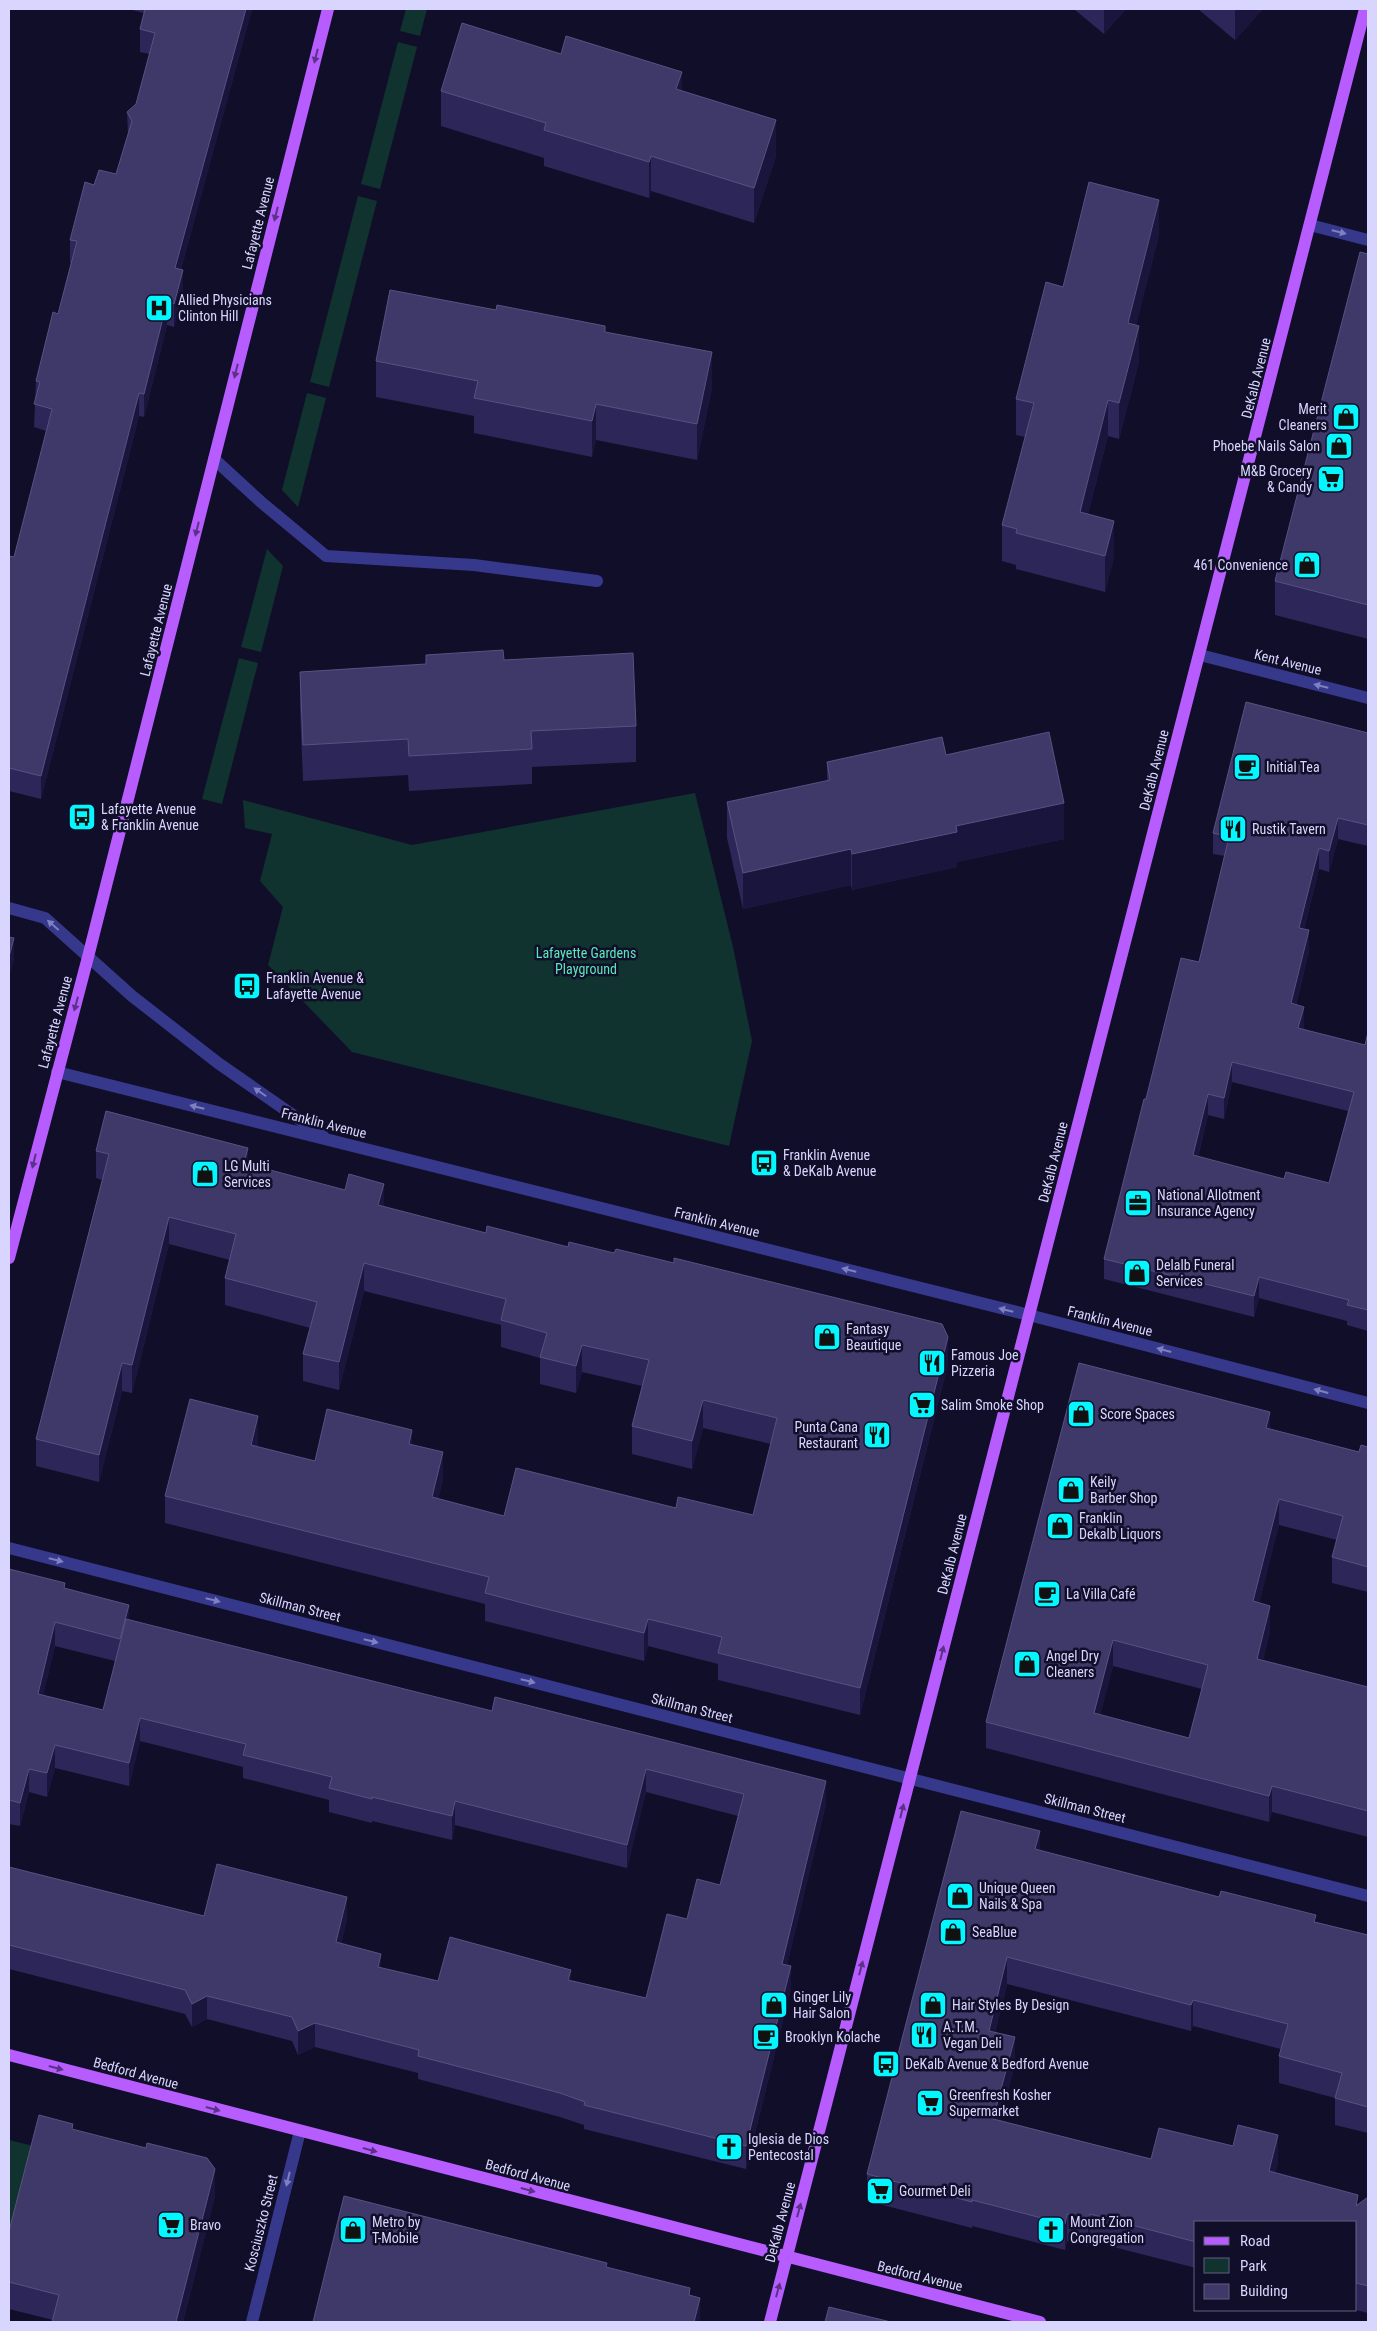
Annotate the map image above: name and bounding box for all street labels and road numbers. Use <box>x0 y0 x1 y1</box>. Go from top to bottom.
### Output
street label: Lafayette Avenue <box>239 175 277 271</box>
street label: DeKalb Avenue <box>1238 336 1274 420</box>
street label: Lafayette Avenue <box>137 582 175 678</box>
street label: Kent Avenue <box>1253 646 1324 678</box>
street label: DeKalb Avenue <box>1136 728 1172 812</box>
street label: Lafayette Avenue <box>35 974 75 1070</box>
street label: Franklin Avenue <box>280 1105 369 1141</box>
street label: DeKalb Avenue <box>1035 1120 1071 1204</box>
street label: Franklin Avenue <box>673 1204 762 1240</box>
street label: Franklin Avenue <box>1066 1303 1155 1339</box>
street label: DeKalb Avenue <box>934 1512 970 1596</box>
street label: Skillman Street <box>258 1589 342 1625</box>
street label: Skillman Street <box>650 1690 734 1726</box>
street label: Skillman Street <box>1043 1790 1127 1826</box>
street label: Bedford Avenue <box>92 2054 181 2092</box>
street label: Bedford Avenue <box>484 2156 573 2194</box>
street label: Kosciuszko Street <box>241 2173 281 2273</box>
street label: DeKalb Avenue <box>762 2180 799 2264</box>
street label: Bedford Avenue <box>876 2258 965 2294</box>

